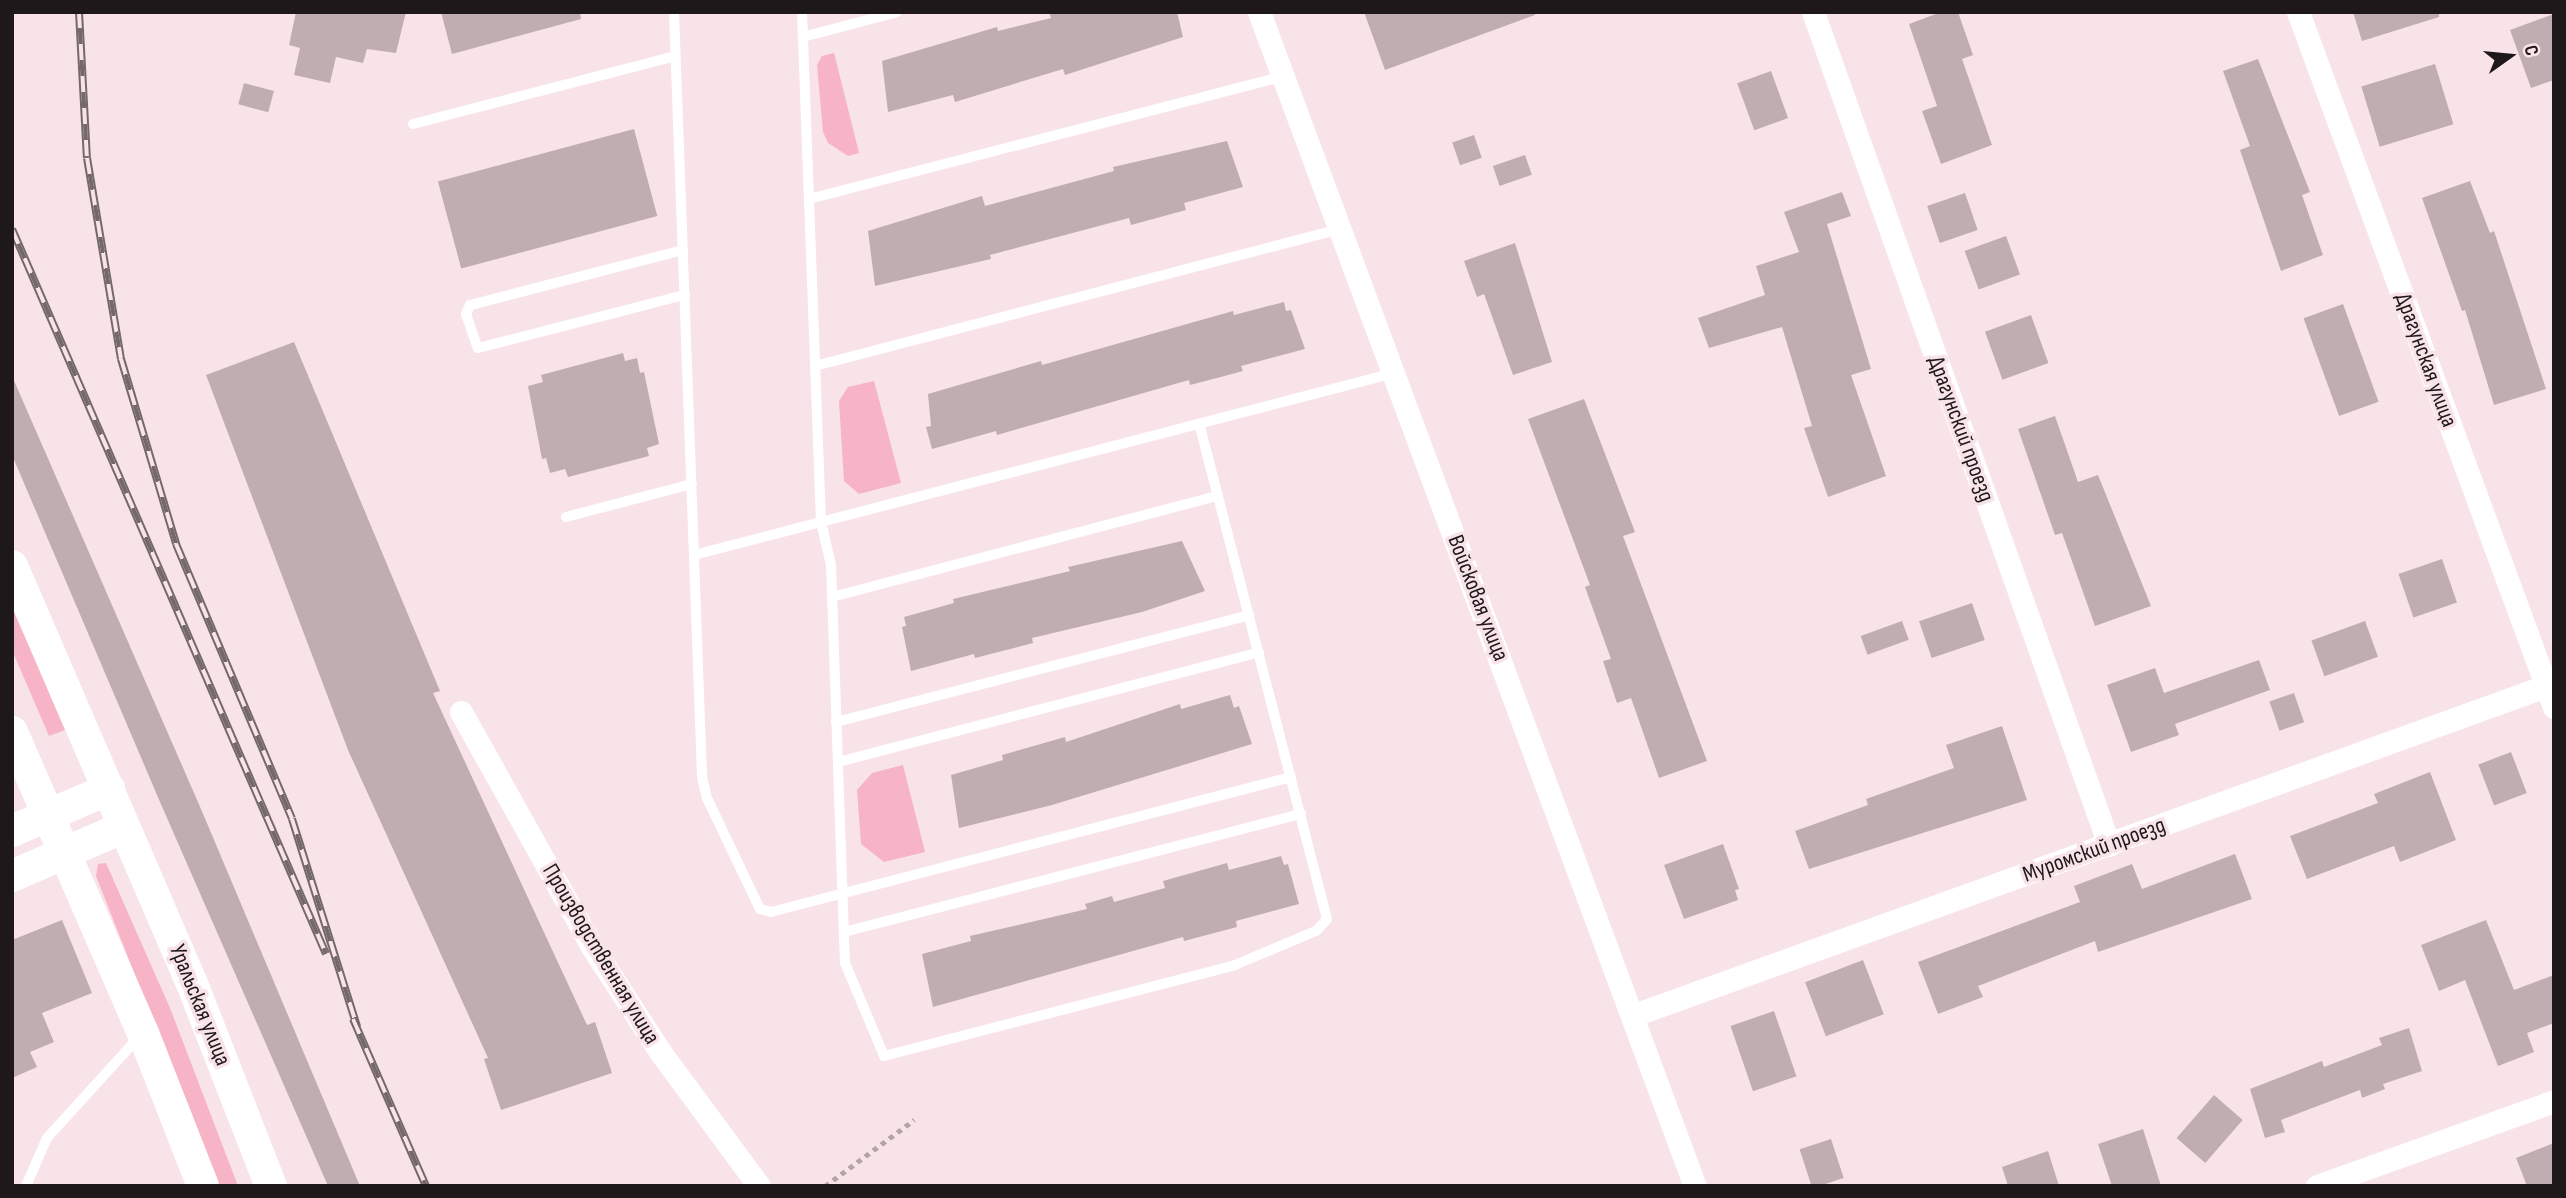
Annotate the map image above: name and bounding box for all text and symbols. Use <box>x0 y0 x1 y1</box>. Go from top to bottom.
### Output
north arrow <box>2475 21 2545 91</box>
text: С <box>2518 43 2543 58</box>
street label: Драгунская улица <box>2389 289 2463 431</box>
street label: Драгунский проезд <box>1922 352 2000 506</box>
street label: Войсковая улица <box>1441 531 1515 665</box>
street label: Муромский проезд <box>2019 811 2169 889</box>
street label: Производственная улица <box>536 859 666 1049</box>
street label: Уральская улица <box>163 940 237 1070</box>

